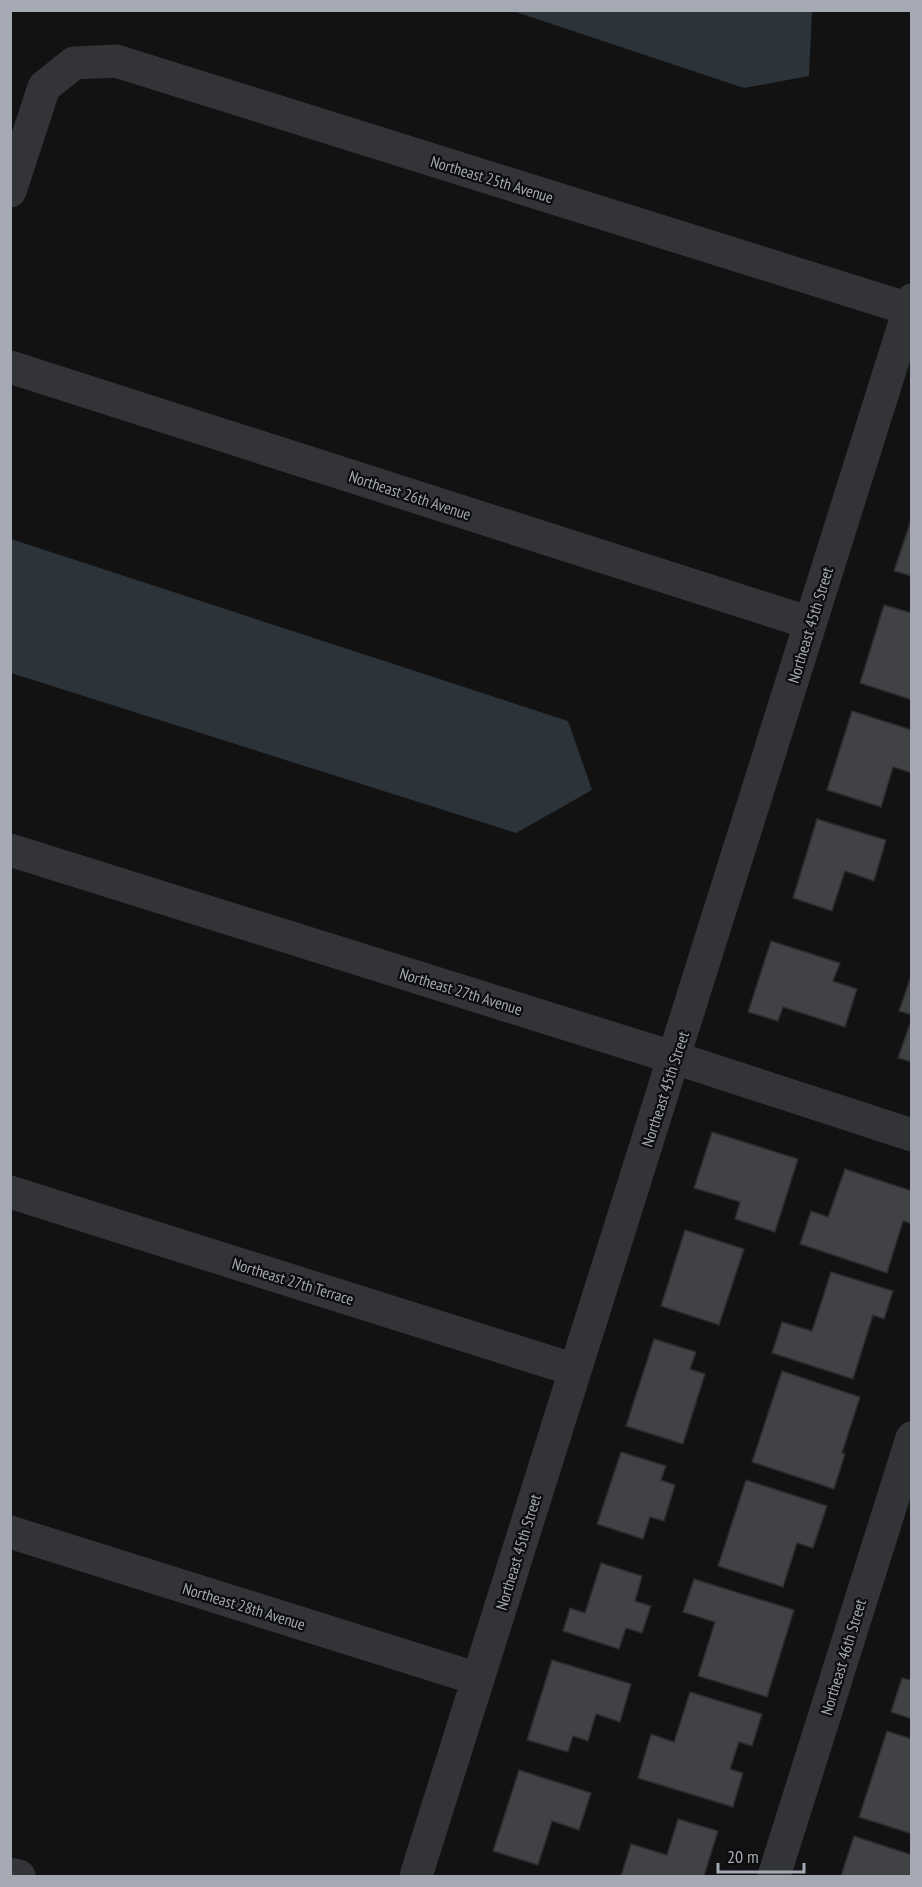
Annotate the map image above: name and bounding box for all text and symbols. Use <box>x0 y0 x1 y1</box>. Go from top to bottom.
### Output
street label: Northeast 25th Avenue <box>428 151 556 207</box>
street label: Northeast 26th Avenue <box>346 466 474 524</box>
street label: Northeast 45th Street <box>783 564 837 685</box>
street label: Northeast 27th Avenue <box>397 963 525 1019</box>
street label: Northeast 45th Street <box>637 1028 693 1149</box>
street label: Northeast 27th Terrace <box>230 1253 356 1309</box>
street label: Northeast 45th Street <box>491 1491 545 1612</box>
street label: Northeast 28th Avenue <box>180 1578 308 1634</box>
street label: Northeast 46th Street <box>816 1596 870 1717</box>
scale bar <box>718 1836 804 1874</box>
text: 20 m <box>727 1845 759 1868</box>

